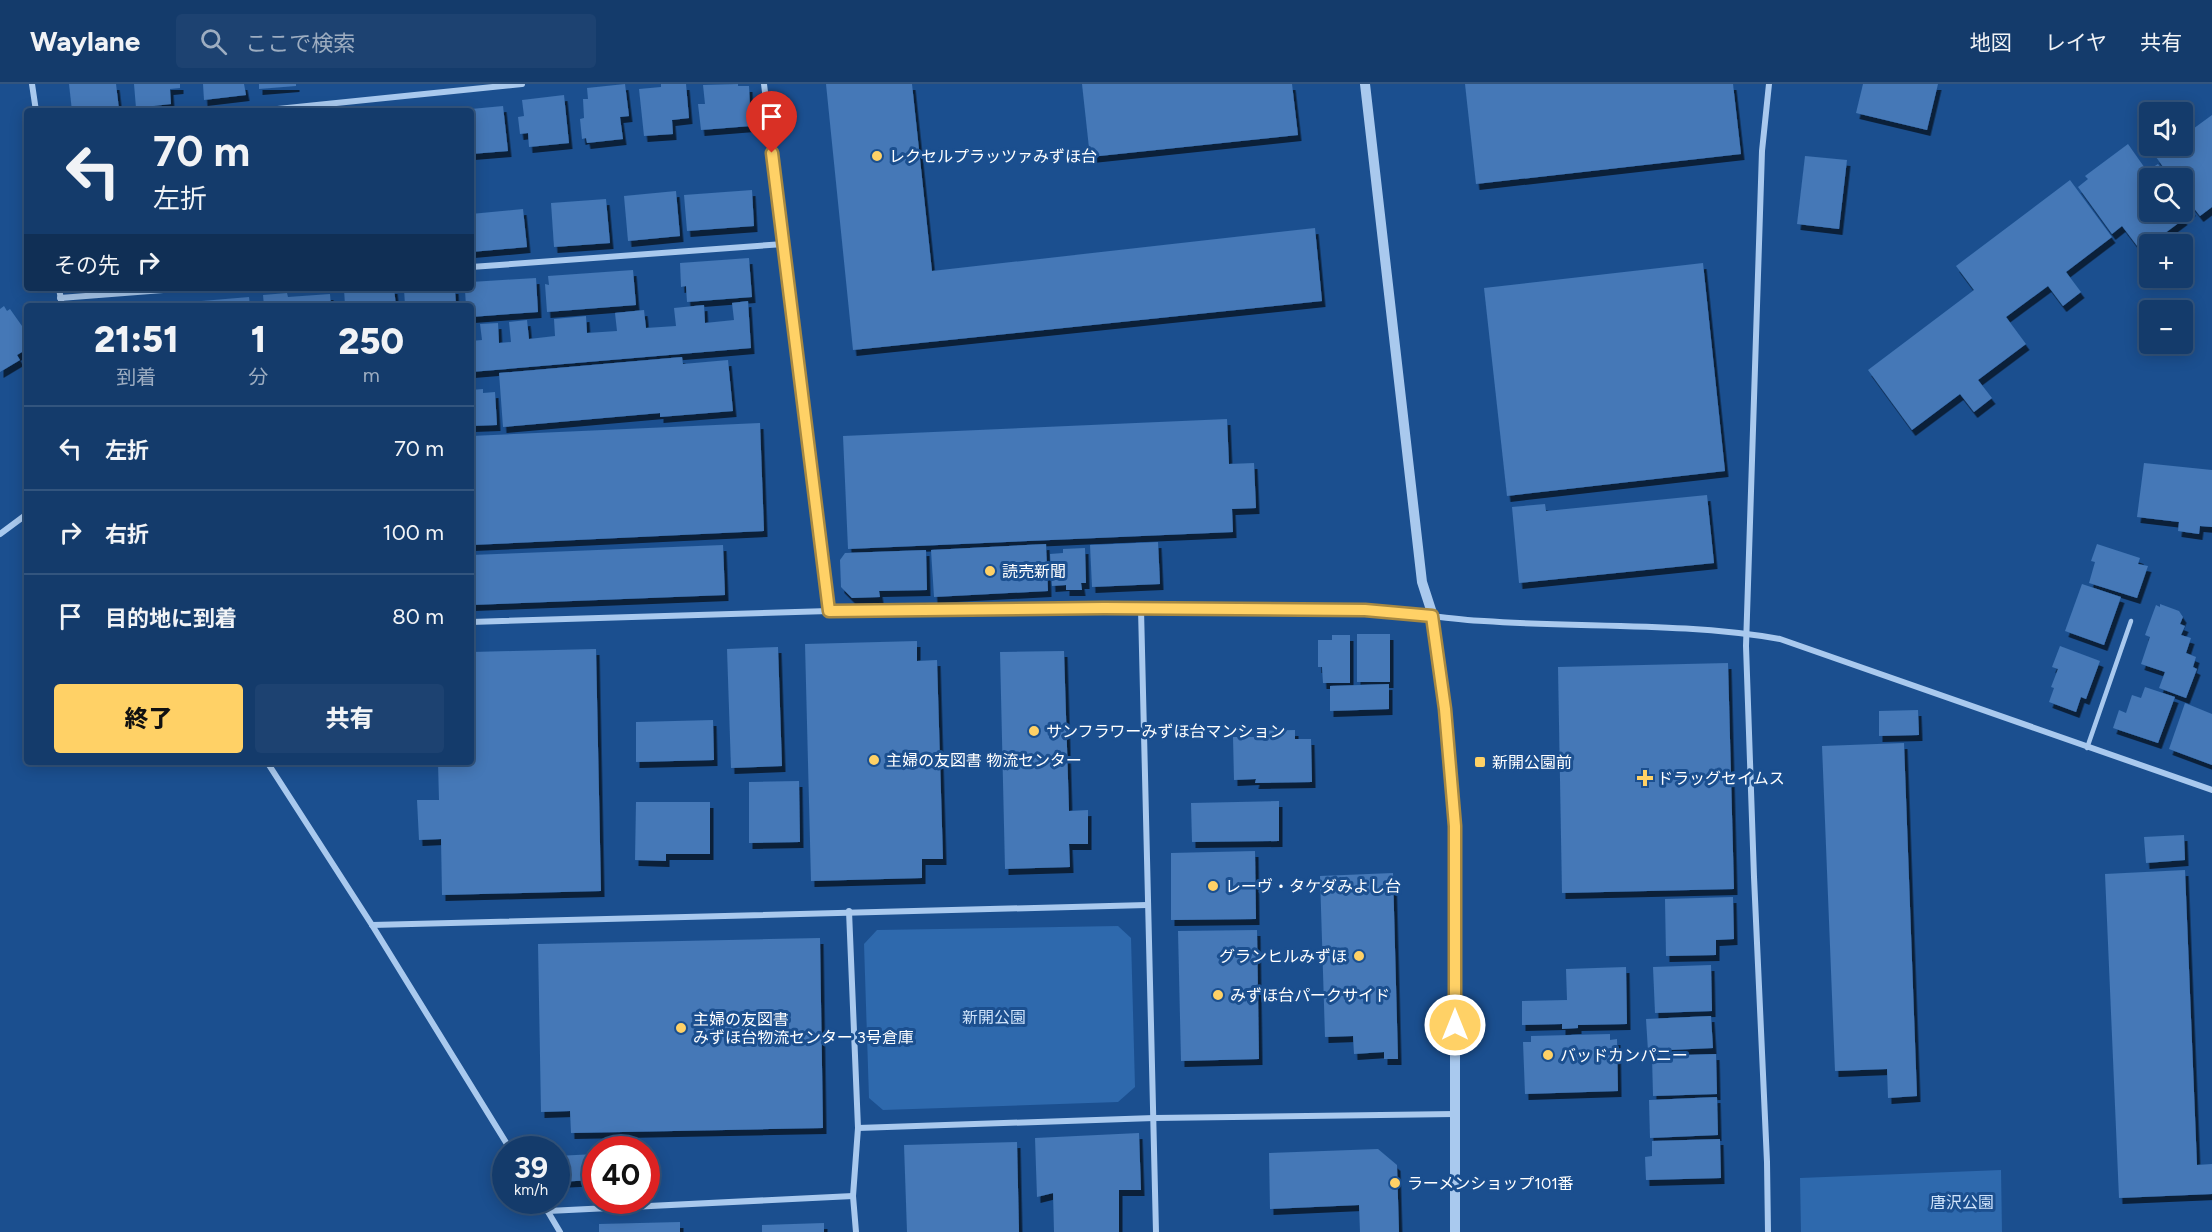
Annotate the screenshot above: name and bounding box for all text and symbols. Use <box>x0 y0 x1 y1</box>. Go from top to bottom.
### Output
search box <box>176 14 596 68</box>
text: Waylane <box>30 24 140 58</box>
icon: search <box>197 25 230 58</box>
text: ここで検索 <box>245 30 355 57</box>
text: 地図 <box>1970 30 2012 55</box>
text: レイヤ <box>2045 30 2107 55</box>
text: 共有 <box>2140 30 2182 55</box>
pin <box>746 91 797 153</box>
icon: arrive <box>755 100 788 133</box>
map controls <box>2139 102 2193 354</box>
button: sound <box>2139 102 2193 156</box>
text: 70 m <box>153 126 250 177</box>
icon: left <box>54 132 132 210</box>
place label: レクセルプラッツァみずほ台 <box>889 147 1097 166</box>
marker: レクセルプラッツァみずほ台 <box>870 149 884 163</box>
button: search <box>2139 168 2193 222</box>
text: 左折 <box>153 182 207 215</box>
button: + <box>2139 234 2193 288</box>
icon: right <box>132 246 165 279</box>
text: その先 <box>54 252 120 279</box>
button: − <box>2139 300 2193 354</box>
text: 21:51 <box>94 318 178 361</box>
text: 1 <box>251 318 266 361</box>
text: 250 <box>338 320 404 363</box>
text: m <box>363 363 380 387</box>
text: 到着 <box>116 365 156 389</box>
text: 分 <box>248 365 268 389</box>
icon: left <box>54 432 87 465</box>
text: 70 m <box>394 435 444 462</box>
text: 左折 <box>105 437 149 464</box>
icon: right <box>54 516 87 549</box>
text: 100 m <box>383 519 444 546</box>
text: 右折 <box>105 521 149 548</box>
place label: 読売新聞 <box>1002 562 1066 581</box>
marker: 読売新聞 <box>983 564 997 578</box>
icon: arrive <box>54 600 87 633</box>
text: 80 m <box>392 603 444 630</box>
text: 目的地に到着 <box>105 605 237 632</box>
button: 終了 <box>54 684 243 753</box>
button: 共有 <box>255 684 444 753</box>
place label: サンフラワーみずほ台マンション <box>1046 722 1286 741</box>
marker: サンフラワーみずほ台マンション <box>1027 724 1041 738</box>
place label: 主婦の友図書 物流センター <box>886 751 1082 770</box>
marker: 主婦の友図書 物流センター <box>867 753 881 767</box>
place label: 新開公園前 <box>1492 753 1572 772</box>
marker: 新開公園前 <box>1473 755 1487 769</box>
place label: ドラッグセイムス <box>1657 769 1785 788</box>
marker: ドラッグセイムス <box>1638 771 1652 785</box>
place label: レーヴ・タケダみよし台 <box>1225 877 1401 896</box>
marker: レーヴ・タケダみよし台 <box>1206 879 1220 893</box>
place label: グランヒルみずほ <box>1219 947 1347 966</box>
marker: グランヒルみずほ <box>1352 949 1366 963</box>
place label: みずほ台パークサイド <box>1230 986 1390 1005</box>
marker: みずほ台パークサイド <box>1211 988 1225 1002</box>
position arrow <box>1423 993 1487 1057</box>
park label: 新開公園 <box>962 1008 1026 1027</box>
place label: 主婦の友図書 みずほ台物流センター 3号倉庫 <box>693 1010 914 1047</box>
marker: 主婦の友図書 みずほ台物流センター 3号倉庫 <box>674 1021 688 1035</box>
place label: バッドカンパニー <box>1560 1046 1688 1065</box>
marker: バッドカンパニー <box>1541 1048 1555 1062</box>
speed limit sign: 40 <box>582 1136 660 1214</box>
text: 39 <box>514 1149 548 1186</box>
place label: ラーメンショップ101番 <box>1407 1174 1574 1193</box>
marker: ラーメンショップ101番 <box>1388 1176 1402 1190</box>
text: km/h <box>514 1181 548 1199</box>
park label: 唐沢公園 <box>1930 1193 1994 1212</box>

